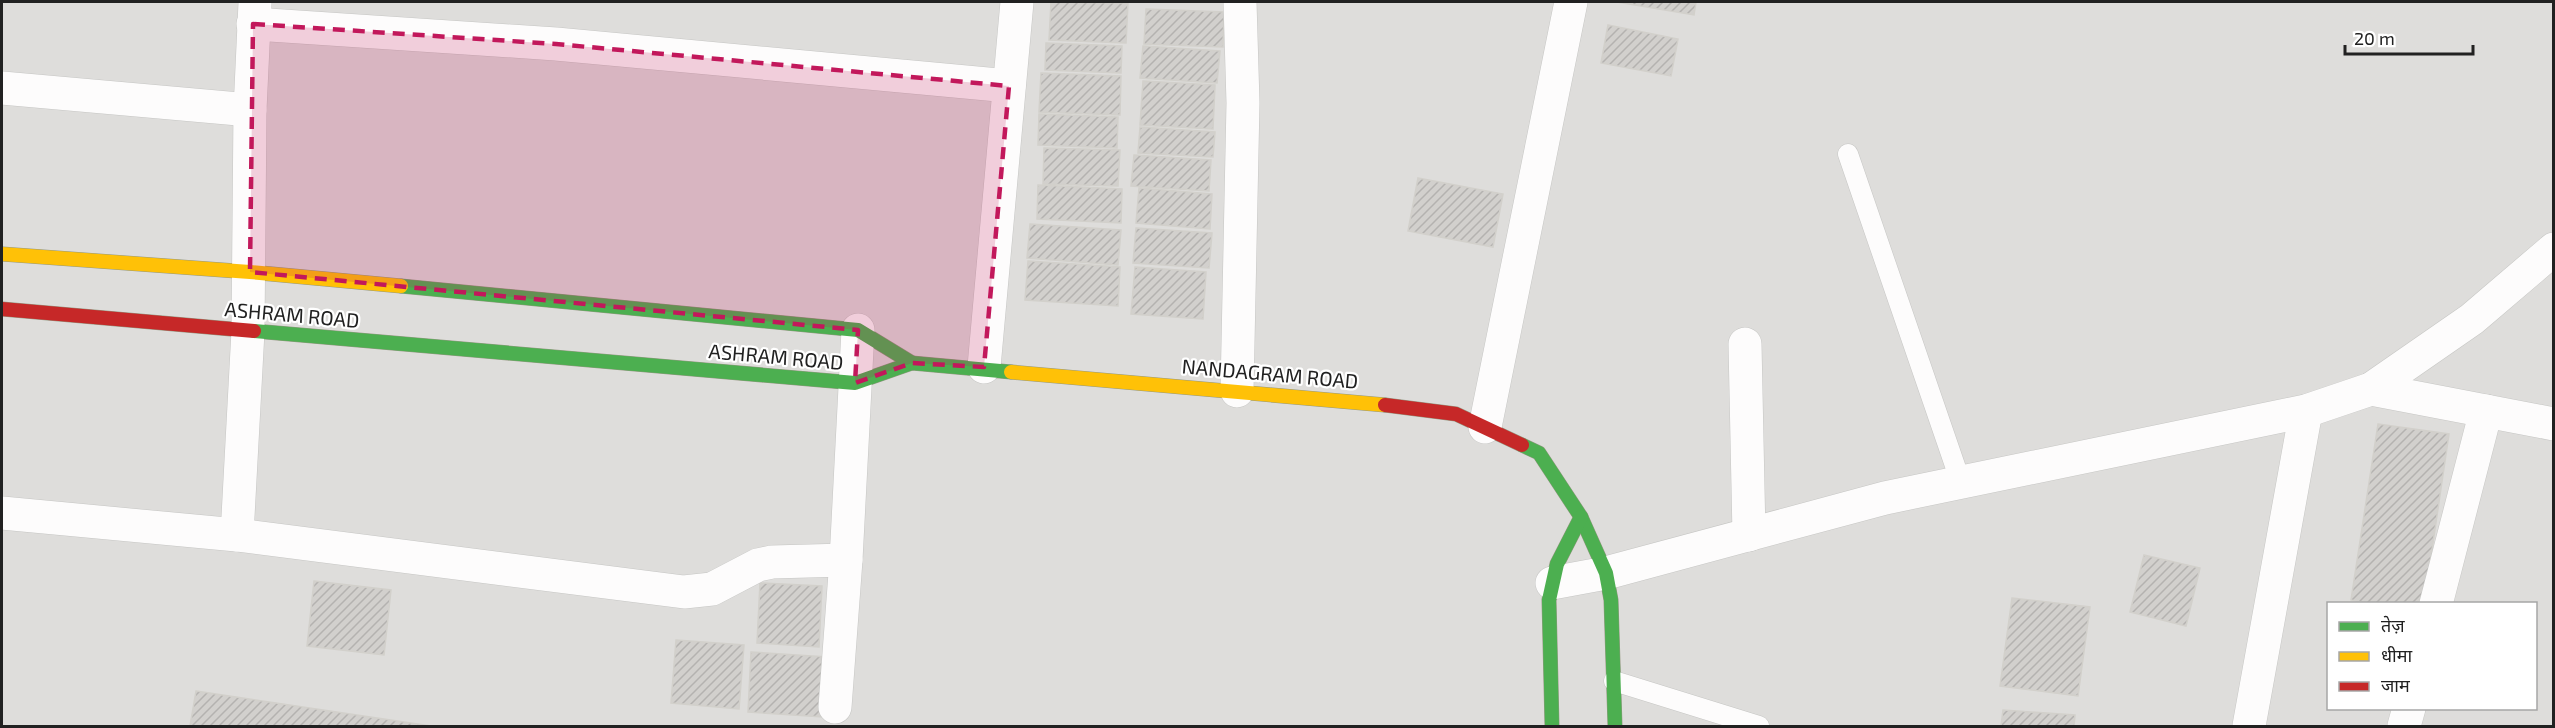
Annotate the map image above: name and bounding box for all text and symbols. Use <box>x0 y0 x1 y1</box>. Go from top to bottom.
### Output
scale bar <box>2345 18 2472 56</box>
text: 20 m <box>2354 27 2395 49</box>
street label: ASHRAM ROAD <box>224 296 360 332</box>
street label: ASHRAM ROAD <box>708 338 844 374</box>
street label: NANDAGRAM ROAD <box>1181 353 1359 393</box>
legend <box>2327 602 2537 710</box>
text: तेज़ <box>2381 614 2405 636</box>
text: धीमा <box>2381 644 2412 666</box>
text: जाम <box>2381 674 2411 696</box>

